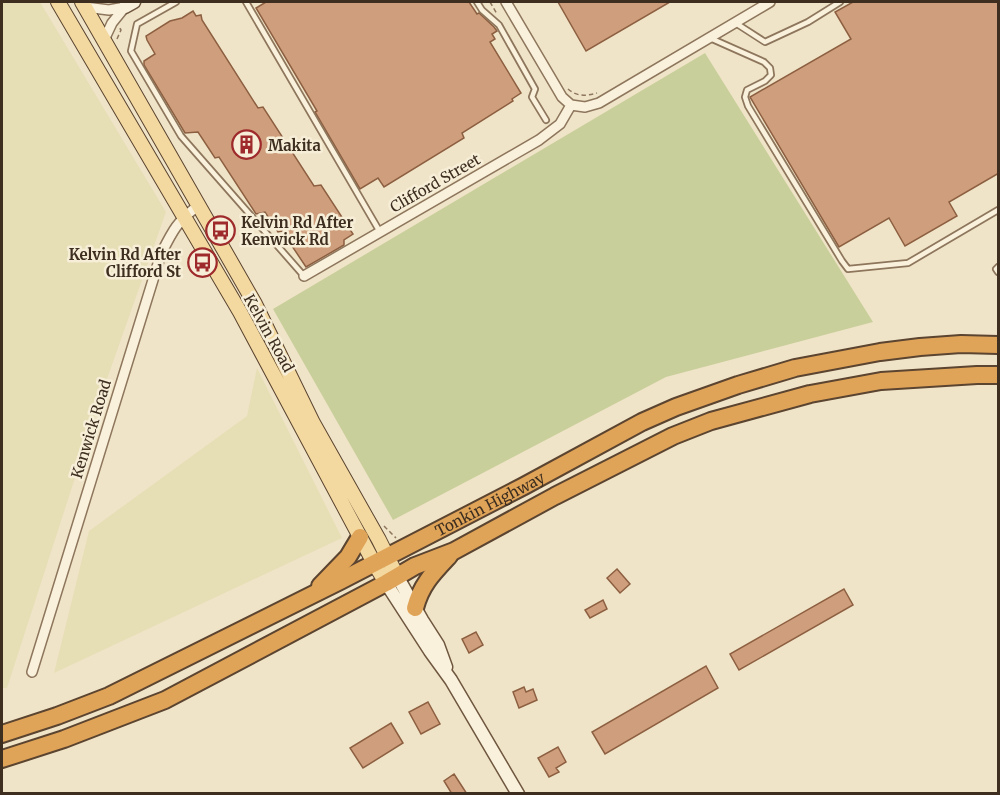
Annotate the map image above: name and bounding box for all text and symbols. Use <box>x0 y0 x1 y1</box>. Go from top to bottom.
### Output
building icon: Makita <box>231 129 263 161</box>
place label: Makita <box>268 136 321 155</box>
street label: Clifford Street <box>387 149 484 216</box>
place label: Kelvin Rd After Kenwick Rd <box>241 213 353 249</box>
bus stop icon: Kelvin Rd After Kenwick Rd <box>204 215 236 247</box>
place label: Kelvin Rd After Clifford St <box>69 245 181 281</box>
bus stop icon: Kelvin Rd After Clifford St <box>186 247 218 279</box>
street label: Kelvin Road <box>240 291 298 375</box>
street label: Kenwick Road <box>67 377 115 481</box>
street label: Tonkin Highway <box>432 467 548 540</box>

